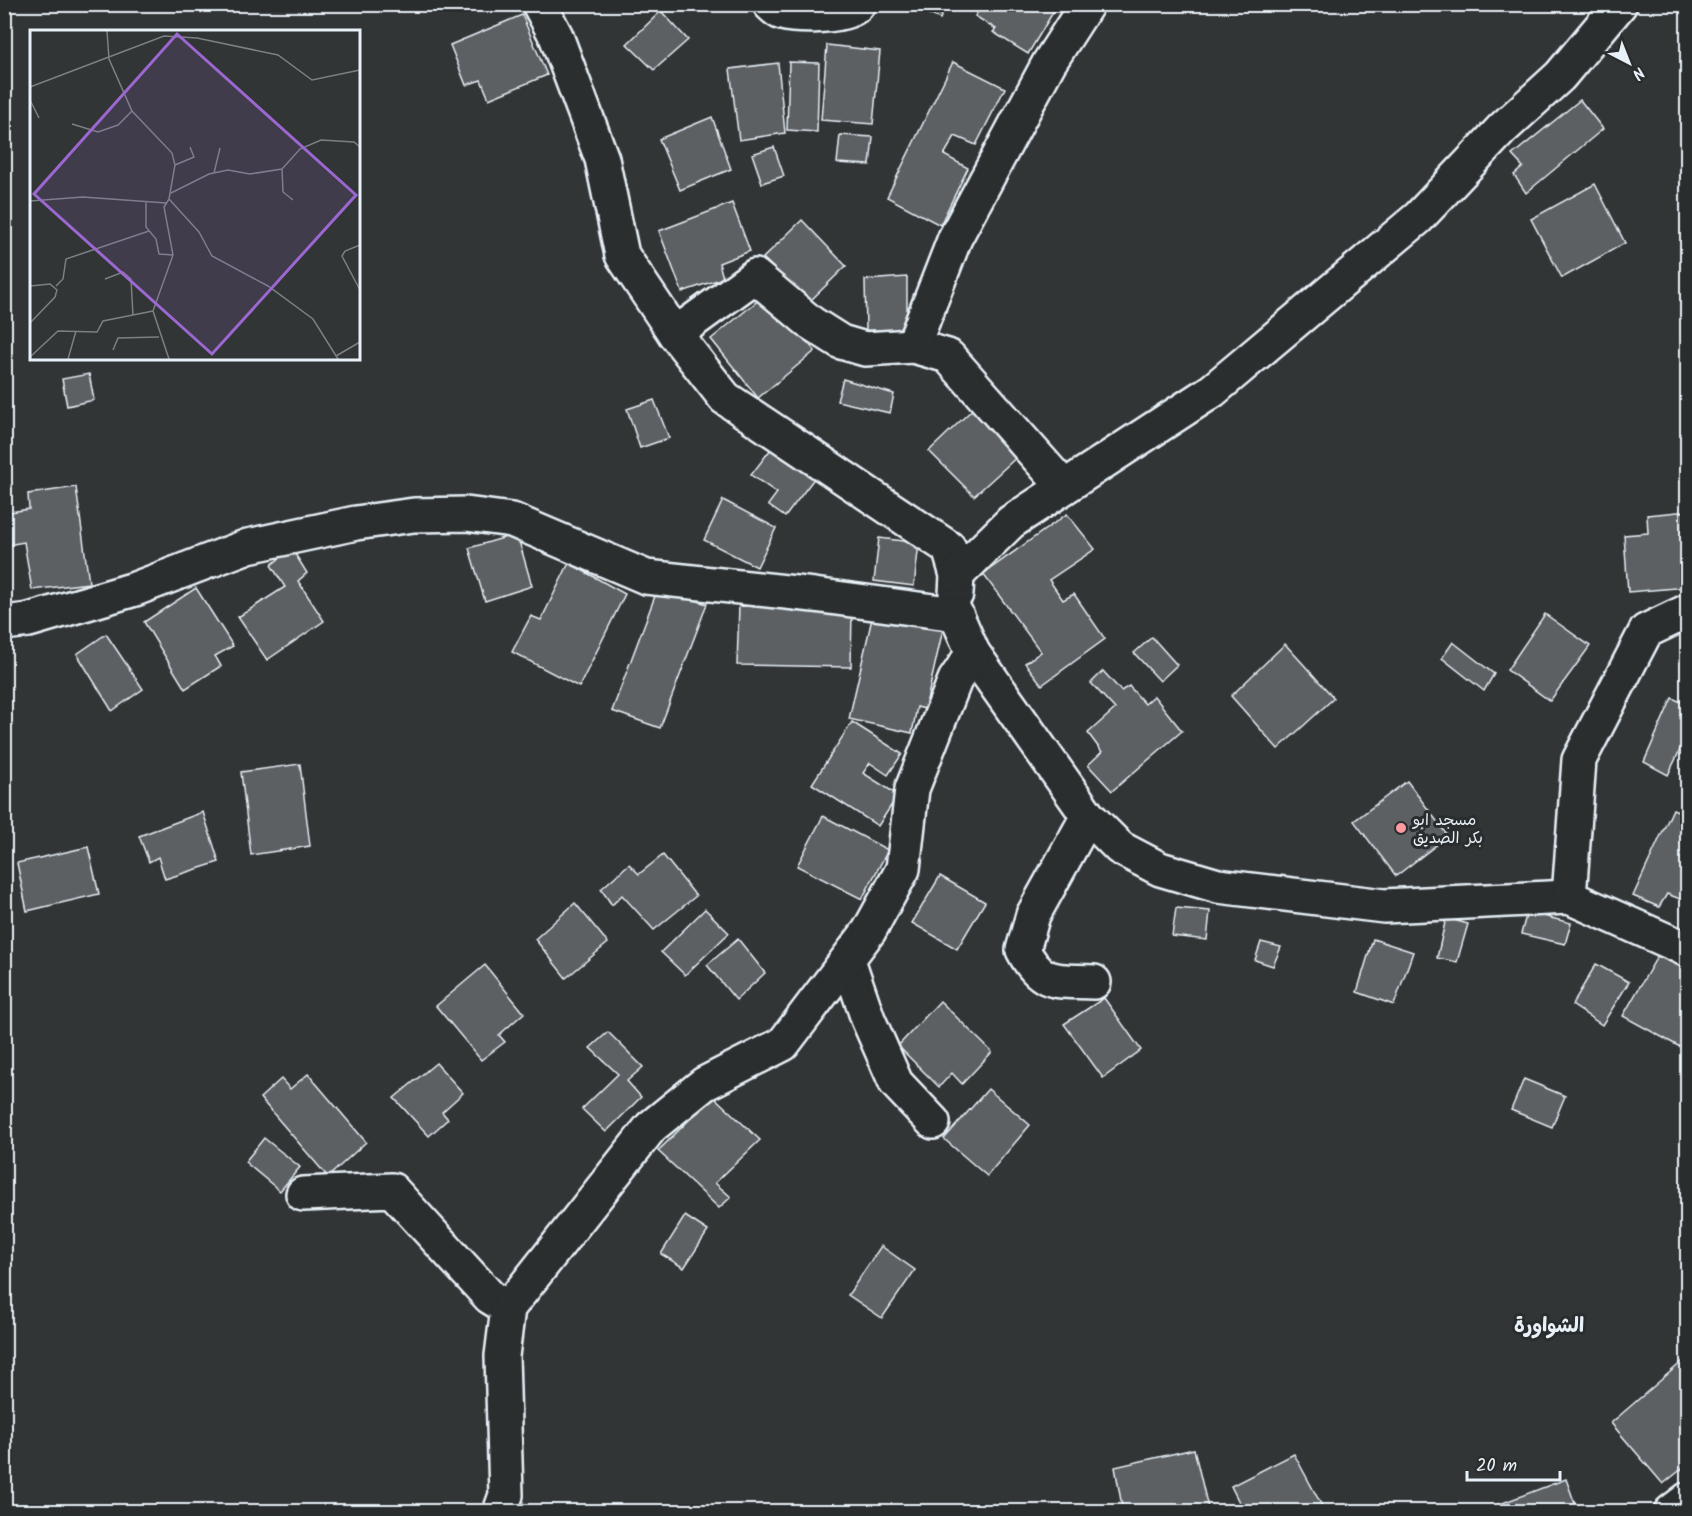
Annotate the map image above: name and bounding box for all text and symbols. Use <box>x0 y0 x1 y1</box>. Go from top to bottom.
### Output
inset map <box>30 30 360 360</box>
north arrow <box>1599 33 1659 93</box>
text: N <box>1626 60 1650 86</box>
place label: مسجد ابو بكر الصديق <box>1411 808 1483 851</box>
marker: مسجد ابو بكر الصديق <box>1394 821 1408 835</box>
district label: الشواورة <box>1514 1311 1584 1343</box>
scale bar <box>1467 1444 1560 1482</box>
text: 20 m <box>1476 1452 1517 1481</box>

